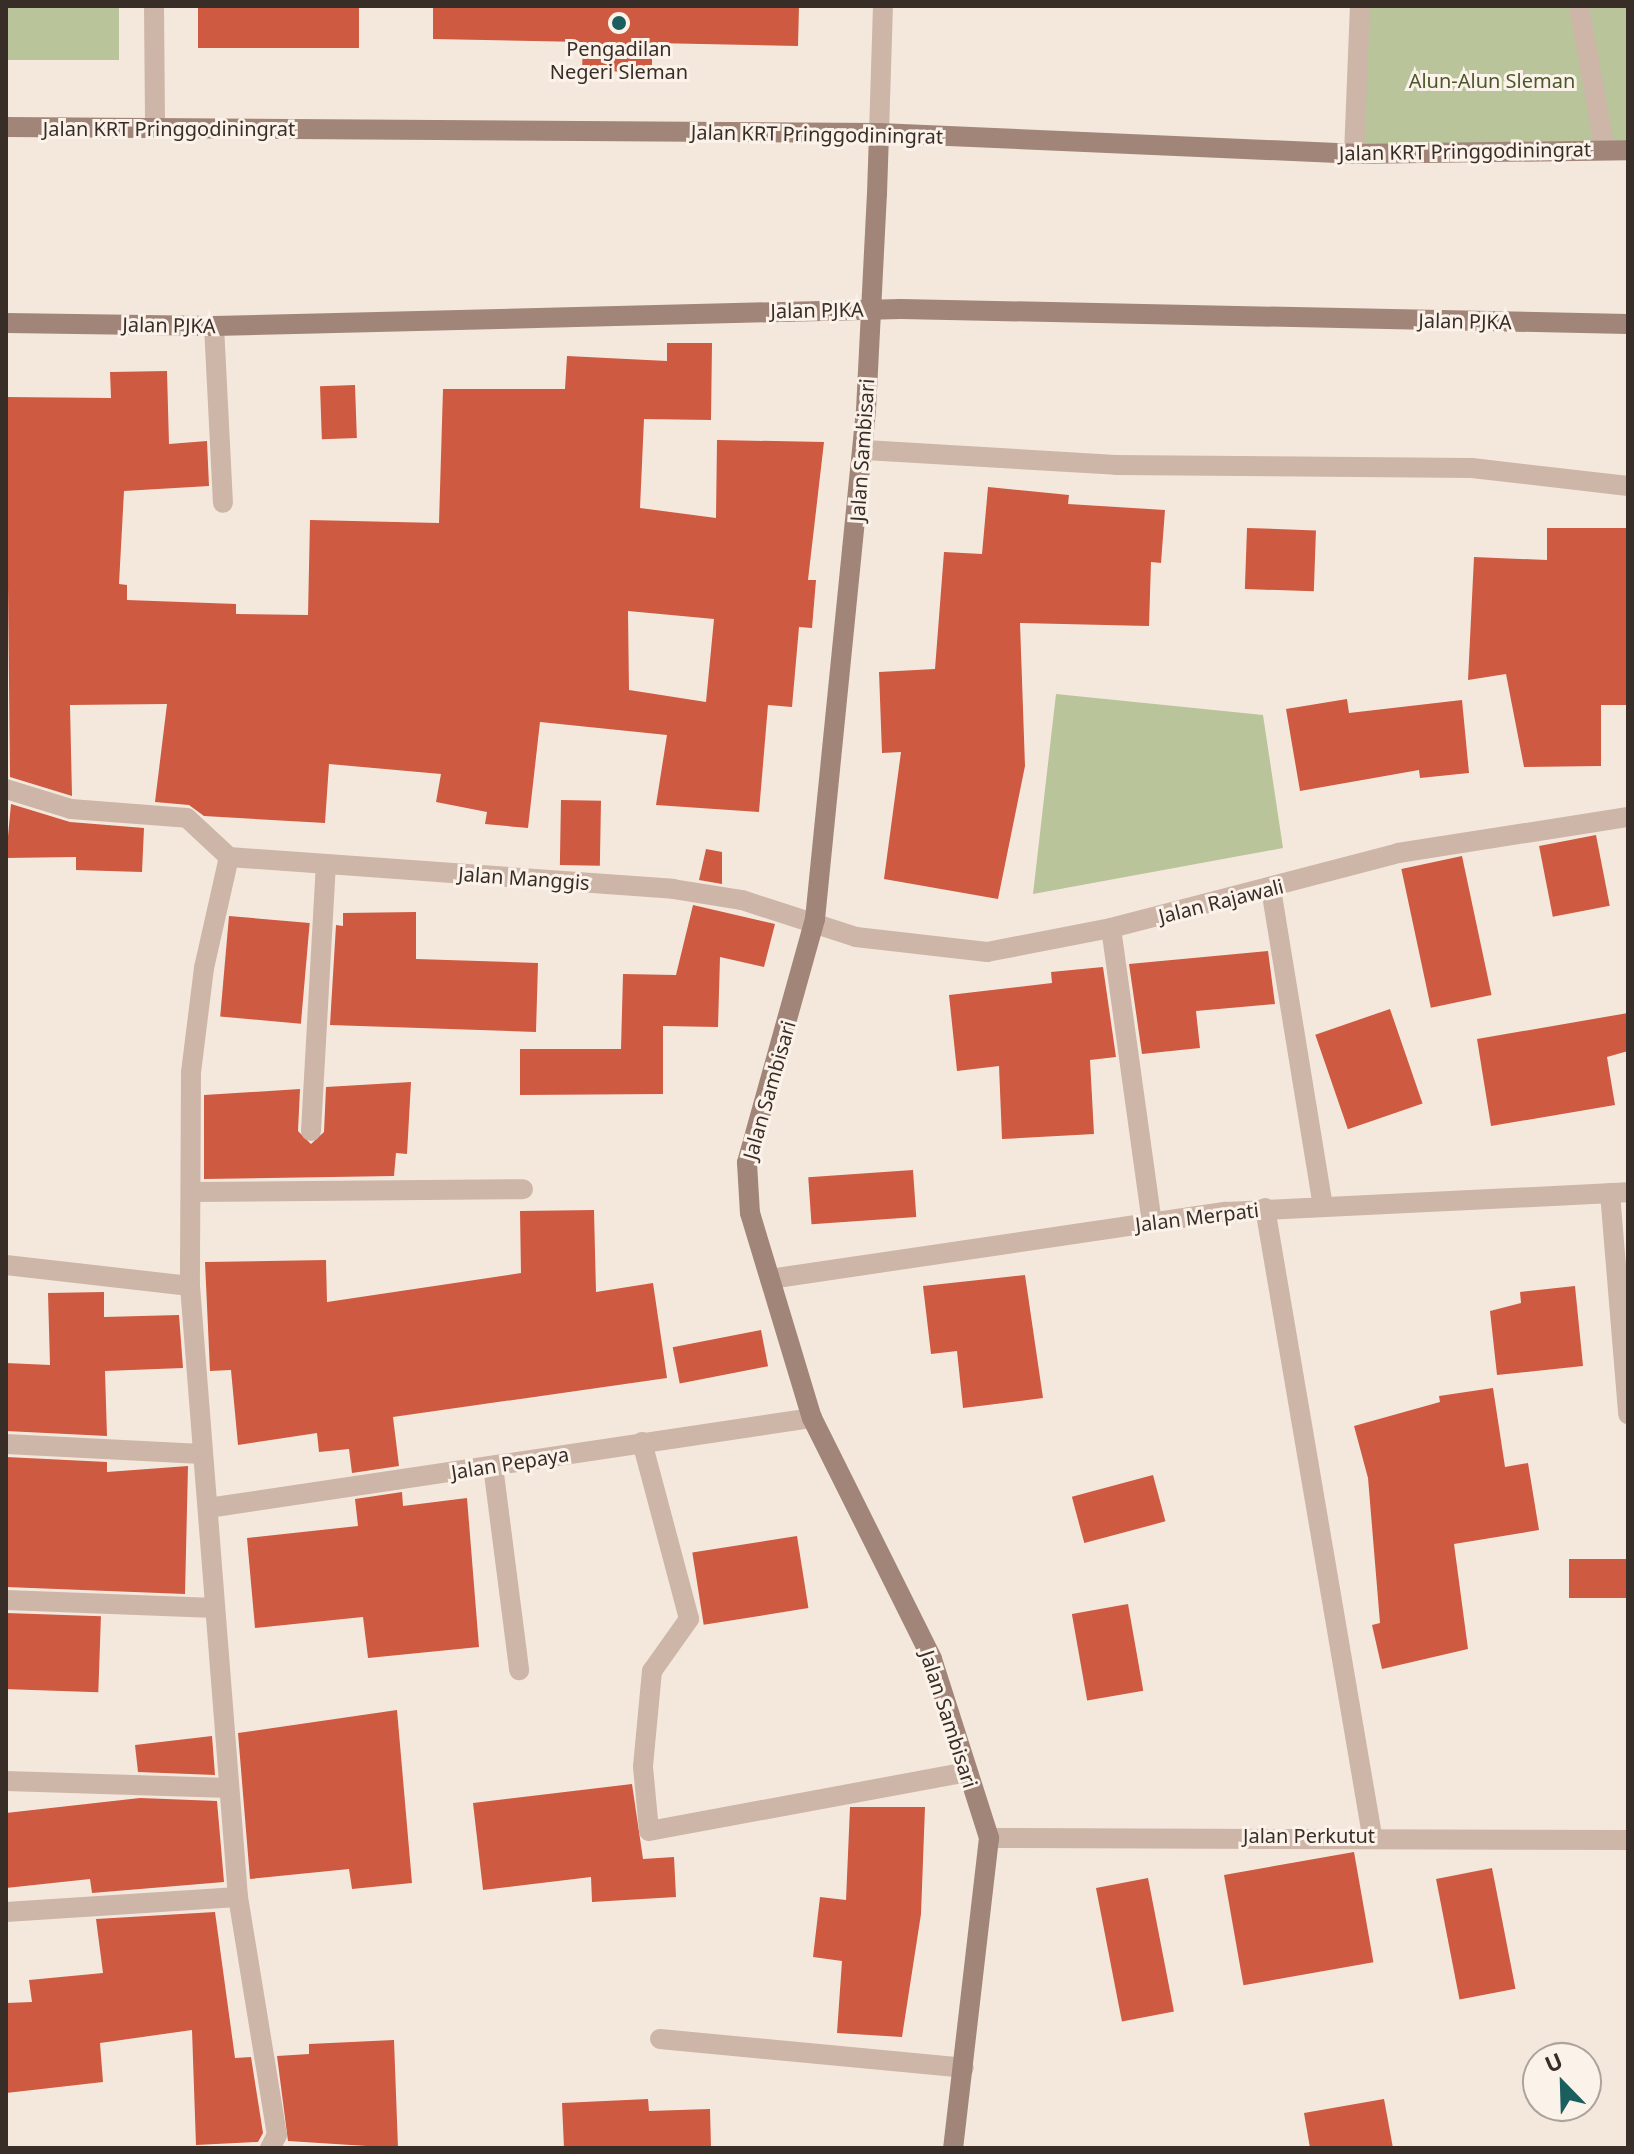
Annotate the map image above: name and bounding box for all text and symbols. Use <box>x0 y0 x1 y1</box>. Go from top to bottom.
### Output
marker: Pengadilan Negeri Sleman <box>610 14 628 32</box>
place label: Pengadilan Negeri Sleman <box>550 36 688 83</box>
park label: Alun-Alun Sleman <box>1409 68 1575 92</box>
street label: Jalan KRT Pringgodiningrat <box>43 116 295 140</box>
street label: Jalan KRT Pringgodiningrat <box>691 120 943 148</box>
street label: Jalan KRT Pringgodiningrat <box>1339 137 1591 165</box>
street label: Jalan PJKA <box>770 297 864 323</box>
street label: Jalan PJKA <box>1418 308 1512 334</box>
street label: Jalan PJKA <box>122 312 216 338</box>
street label: Jalan Sambisari <box>845 378 879 522</box>
street label: Jalan Manggis <box>457 861 591 895</box>
street label: Jalan Rajawali <box>1156 874 1286 928</box>
street label: Jalan Sambisari <box>738 1018 800 1162</box>
street label: Jalan Merpati <box>1134 1198 1260 1236</box>
street label: Jalan Pepaya <box>449 1442 571 1484</box>
street label: Jalan Sambisari <box>915 1647 983 1791</box>
street label: Jalan Perkutut <box>1243 1823 1375 1847</box>
north arrow <box>1522 2042 1602 2122</box>
text: U <box>1540 2045 1567 2079</box>

